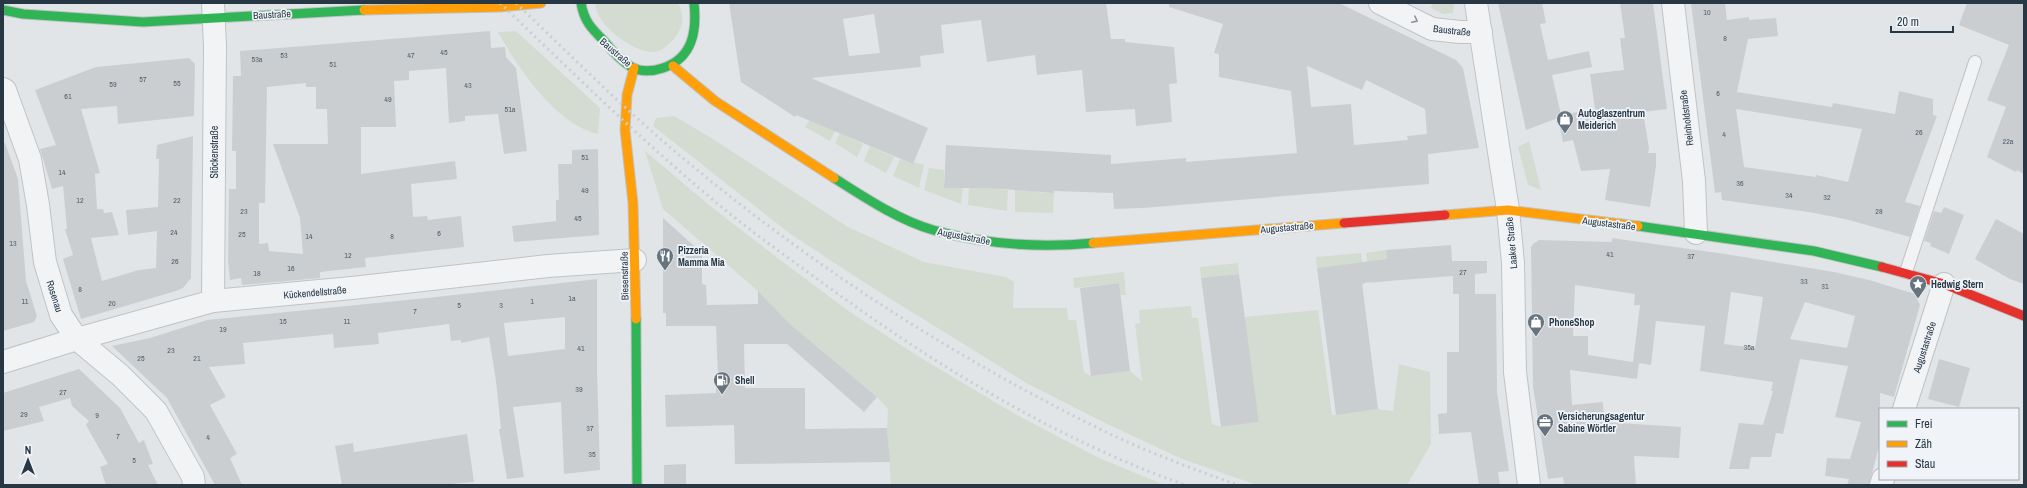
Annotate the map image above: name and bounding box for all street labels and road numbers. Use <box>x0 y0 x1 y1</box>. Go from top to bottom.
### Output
street label: Baustraße <box>253 7 292 22</box>
street label: Baustraße <box>1432 22 1472 39</box>
street label: Baustraße <box>597 35 635 70</box>
street label: Reinholdstraße <box>1677 89 1696 147</box>
street label: Stöckenstraße <box>208 125 221 178</box>
street label: Augustastraße <box>1581 214 1637 233</box>
street label: Laaker Straße <box>1503 216 1520 269</box>
street label: Augustastraße <box>1259 219 1315 236</box>
street label: Augustastraße <box>936 225 992 248</box>
street label: Biesenstraße <box>618 251 631 300</box>
street label: Rosenau <box>43 279 66 314</box>
street label: Kückendellstraße <box>283 283 348 302</box>
street label: Augustastraße <box>1910 319 1939 375</box>

